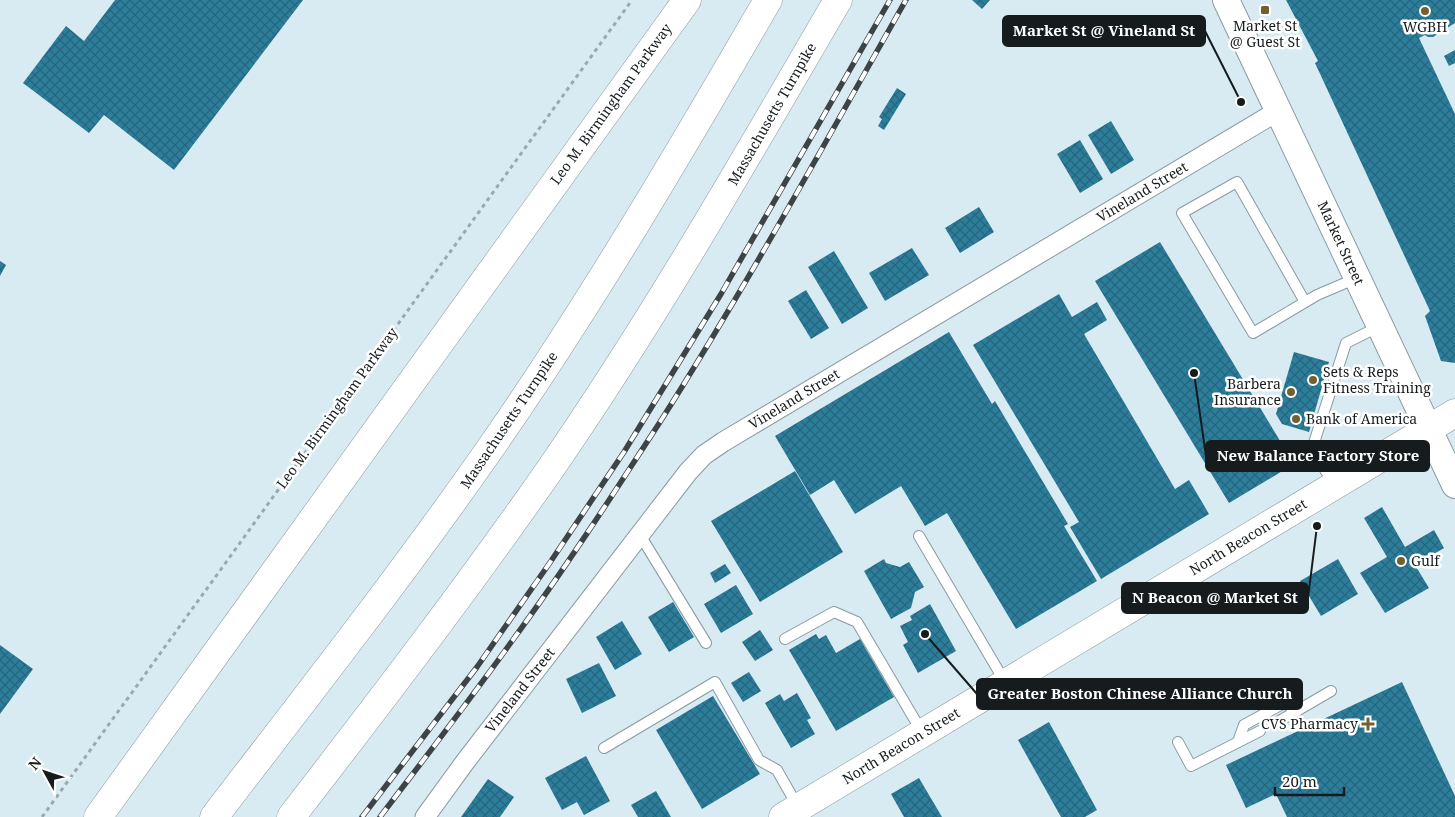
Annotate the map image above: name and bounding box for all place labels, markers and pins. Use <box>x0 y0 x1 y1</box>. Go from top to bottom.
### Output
marker: Market St @ Guest St <box>1259 4 1271 16</box>
marker: WGBH <box>1419 5 1431 17</box>
callout: Market St @ Vineland St <box>1003 16 1205 46</box>
place label: Market St @ Guest St <box>1230 16 1300 51</box>
place label: WGBH <box>1403 17 1447 36</box>
place label: Sets & Reps Fitness Training <box>1323 362 1431 397</box>
place label: Barbera Insurance <box>1214 374 1281 409</box>
marker: Sets & Reps Fitness Training <box>1307 374 1319 386</box>
marker: Barbera Insurance <box>1285 386 1297 398</box>
place label: Bank of America <box>1306 409 1417 428</box>
marker: Bank of America <box>1290 413 1302 425</box>
callout: New Balance Factory Store <box>1206 441 1429 471</box>
place label: Gulf <box>1411 551 1441 570</box>
marker: Gulf <box>1395 555 1407 567</box>
callout: N Beacon @ Market St <box>1122 583 1308 613</box>
callout: Greater Boston Chinese Alliance Church <box>977 679 1302 709</box>
place label: CVS Pharmacy <box>1261 714 1358 733</box>
marker: CVS Pharmacy <box>1362 718 1374 730</box>

